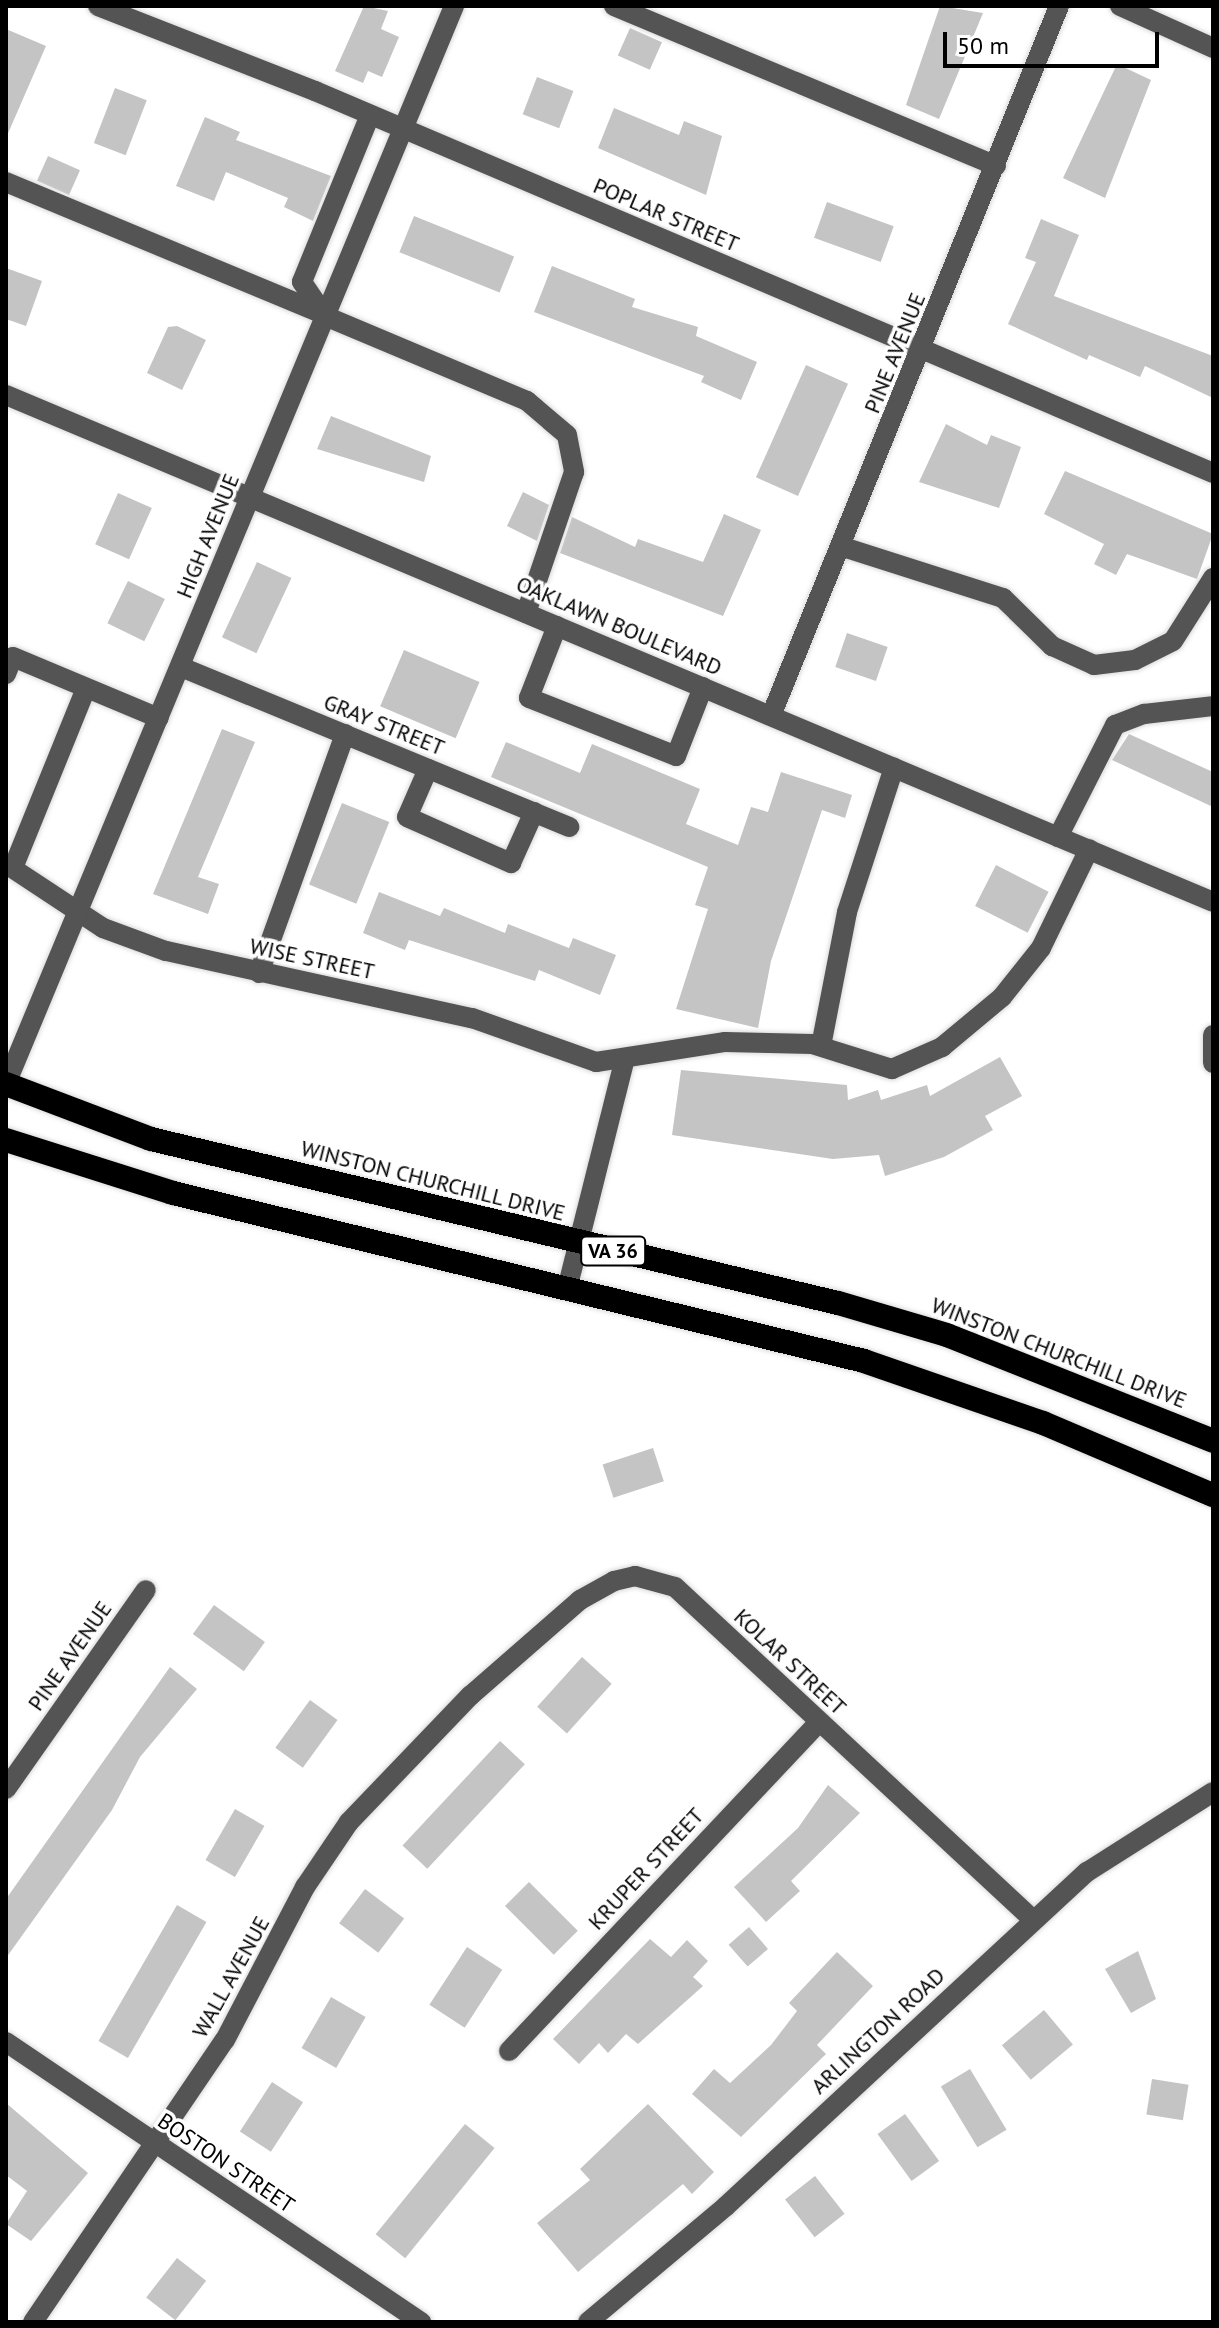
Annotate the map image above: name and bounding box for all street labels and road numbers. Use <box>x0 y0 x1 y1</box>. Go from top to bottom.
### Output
street label: POPLAR STREET <box>589 172 743 258</box>
street label: PINE AVENUE <box>859 289 931 417</box>
street label: HIGH AVENUE <box>171 470 245 602</box>
street label: OAKLAWN BOULEVARD <box>512 571 726 681</box>
street label: GRAY STREET <box>320 689 448 761</box>
street label: WISE STREET <box>247 933 377 985</box>
street label: WINSTON CHURCHILL DRIVE <box>298 1135 568 1227</box>
road number: VA 36 <box>579 1235 647 1267</box>
street label: WINSTON CHURCHILL DRIVE <box>927 1292 1191 1414</box>
street label: PINE AVENUE <box>22 1596 118 1716</box>
street label: KOLAR STREET <box>729 1603 851 1721</box>
street label: KRUPER STREET <box>583 1803 709 1935</box>
street label: WALL AVENUE <box>186 1911 276 2043</box>
street label: ARLINGTON ROAD <box>806 1962 950 2100</box>
street label: BOSTON STREET <box>153 2108 299 2218</box>

